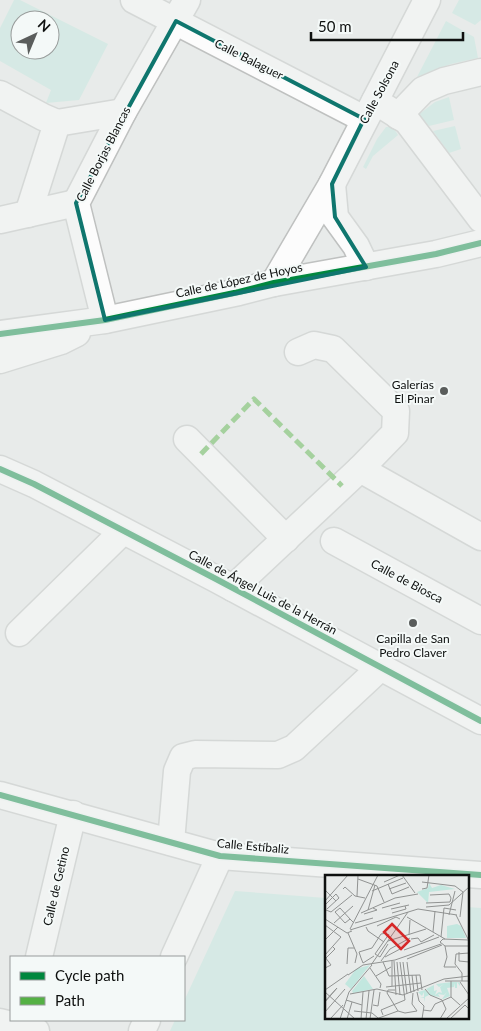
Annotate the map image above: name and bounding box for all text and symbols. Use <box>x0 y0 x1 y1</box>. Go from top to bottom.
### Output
north arrow <box>10 10 60 60</box>
scale bar <box>311 10 464 42</box>
text: N <box>35 15 54 35</box>
text: 50 m <box>318 17 352 35</box>
street label: Calle Balaguer <box>212 35 286 83</box>
street label: Calle Solsona <box>356 58 402 126</box>
street label: Calle Borjas Blancas <box>72 104 134 204</box>
street label: Calle de López de Hoyos <box>174 259 304 301</box>
place label: Galerías El Pinar <box>392 377 435 406</box>
marker: Galerías El Pinar <box>438 385 450 397</box>
street label: Calle de Ángel Luis de la Herrán <box>186 546 340 638</box>
street label: Calle de Biosca <box>368 556 446 606</box>
marker: Capilla de San Pedro Claver <box>407 617 419 629</box>
place label: Capilla de San Pedro Claver <box>376 631 450 660</box>
street label: Calle Estíbaliz <box>216 835 290 857</box>
street label: Calle de Getino <box>40 845 72 927</box>
inset map <box>325 875 468 1018</box>
legend <box>10 956 185 1021</box>
text: Cycle path <box>55 966 124 984</box>
text: Path <box>55 991 85 1009</box>

